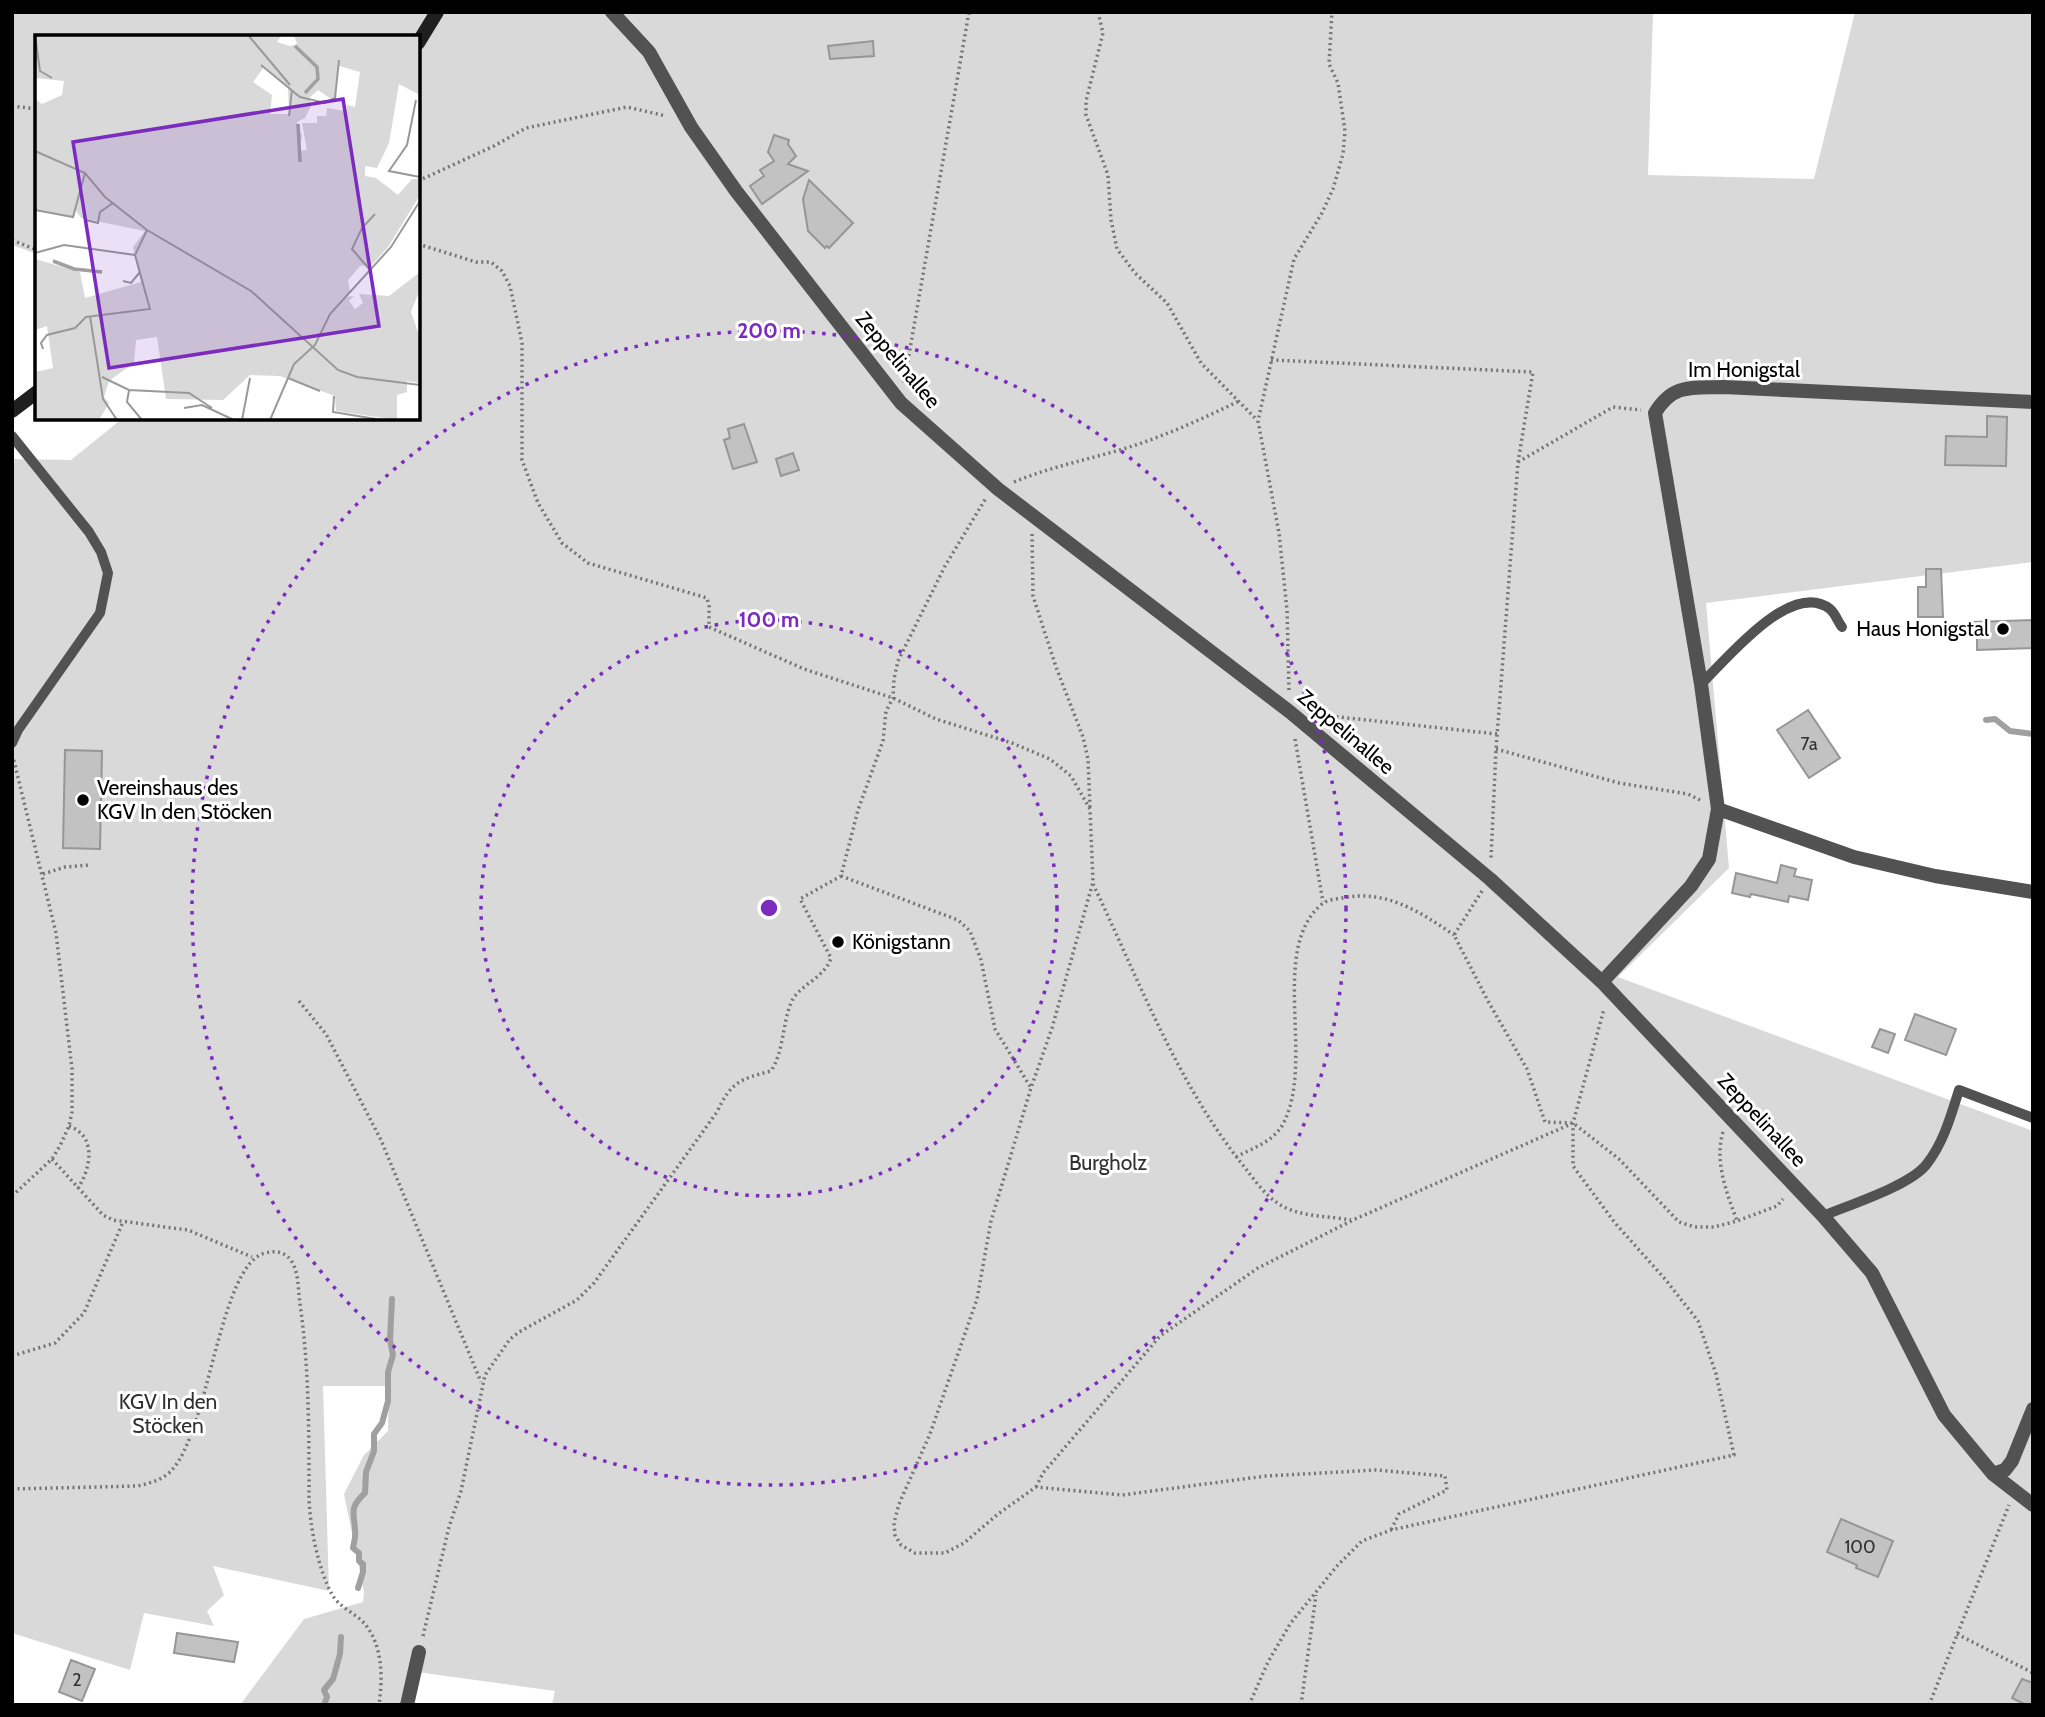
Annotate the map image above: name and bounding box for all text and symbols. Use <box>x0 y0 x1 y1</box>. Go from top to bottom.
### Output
inset map <box>35 35 420 420</box>
street label: Zeppelinallee <box>851 306 946 413</box>
text: 200 m <box>737 318 801 343</box>
street label: Im Honigstal <box>1688 357 1800 382</box>
text: 100 m <box>739 607 799 632</box>
place label: Haus Honigstal <box>1856 616 1989 641</box>
marker: Haus Honigstal <box>1995 621 2011 637</box>
street label: Zeppelinallee <box>1293 684 1400 779</box>
house number: 7a <box>1800 733 1818 755</box>
place label: Vereinshaus des KGV In den Stöcken <box>97 775 272 824</box>
marker: Vereinshaus des KGV In den Stöcken <box>75 792 91 808</box>
centre of rings <box>757 896 781 920</box>
place label: Königstann <box>852 929 951 954</box>
marker: Königstann <box>830 934 846 950</box>
street label: Zeppelinallee <box>1713 1068 1812 1172</box>
park label: Burgholz <box>1069 1150 1147 1175</box>
park label: KGV In den Stöcken <box>119 1389 217 1438</box>
house number: 100 <box>1845 1536 1876 1558</box>
house number: 2 <box>72 1669 82 1691</box>

